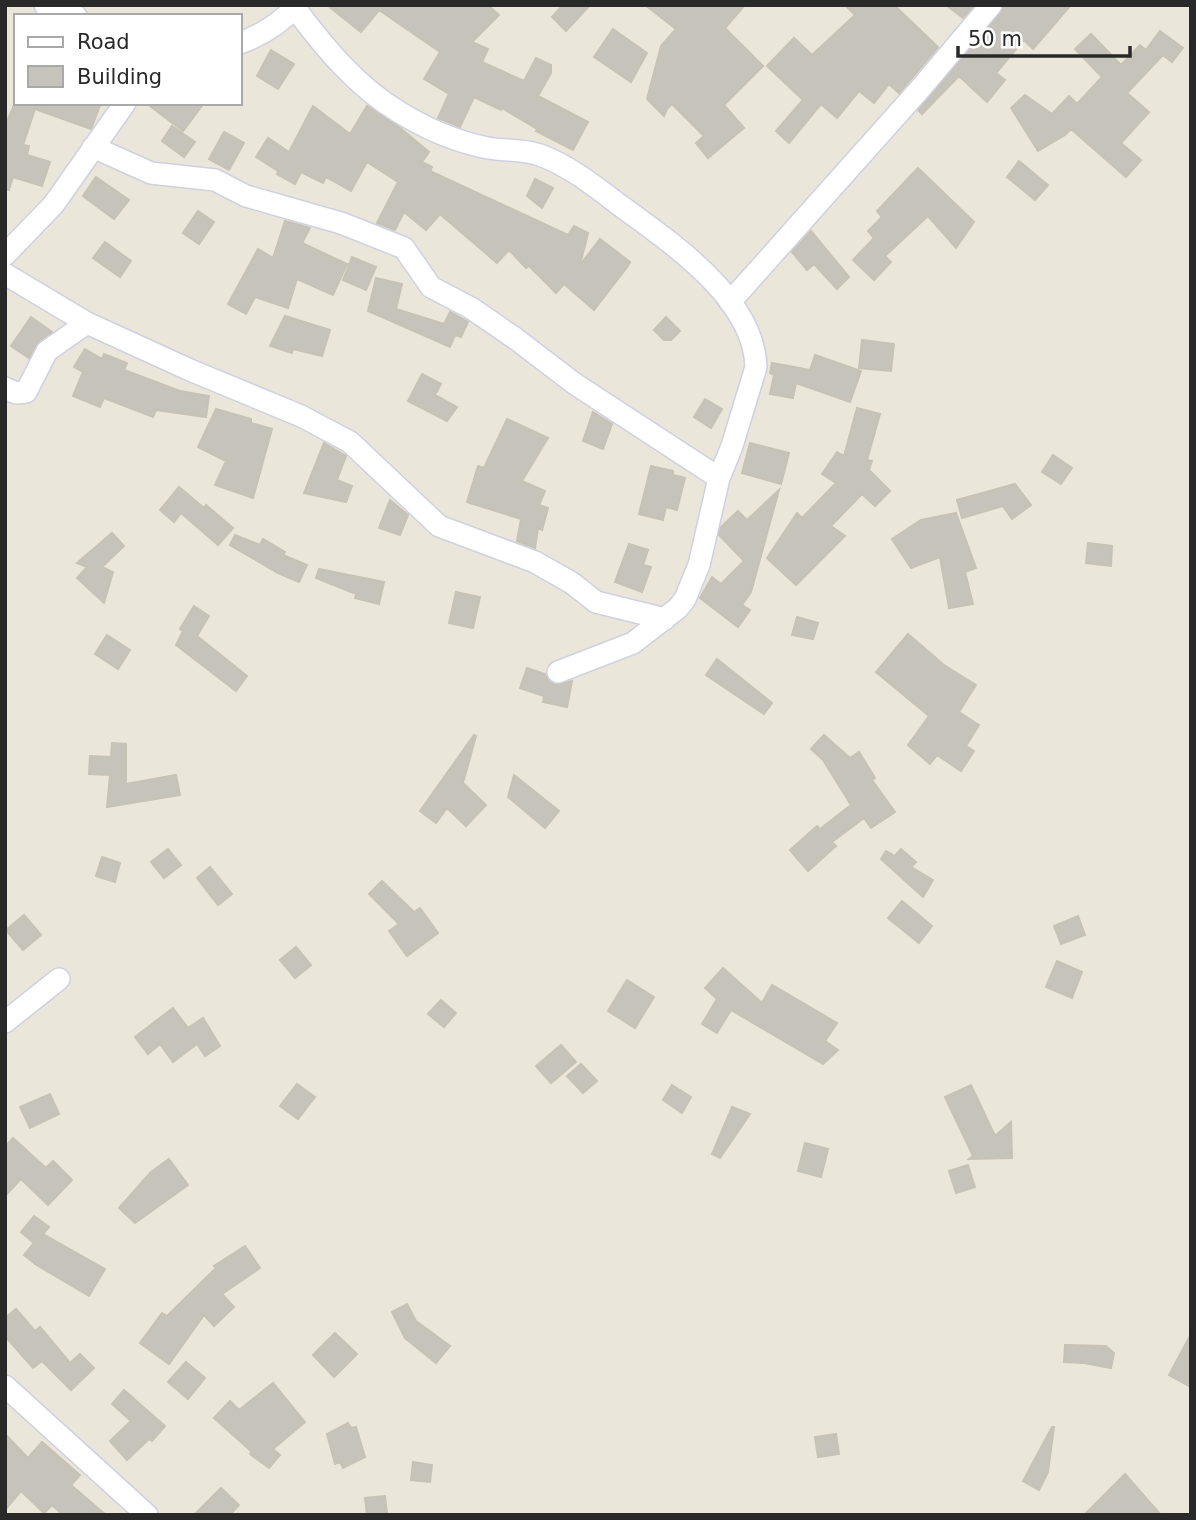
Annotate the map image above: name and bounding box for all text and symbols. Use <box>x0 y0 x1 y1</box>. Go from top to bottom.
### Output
legend <box>14 14 242 105</box>
scale bar <box>958 14 1130 58</box>
text: 50 m <box>968 27 1022 51</box>
text: Road <box>77 30 130 54</box>
text: Building <box>77 65 162 89</box>

